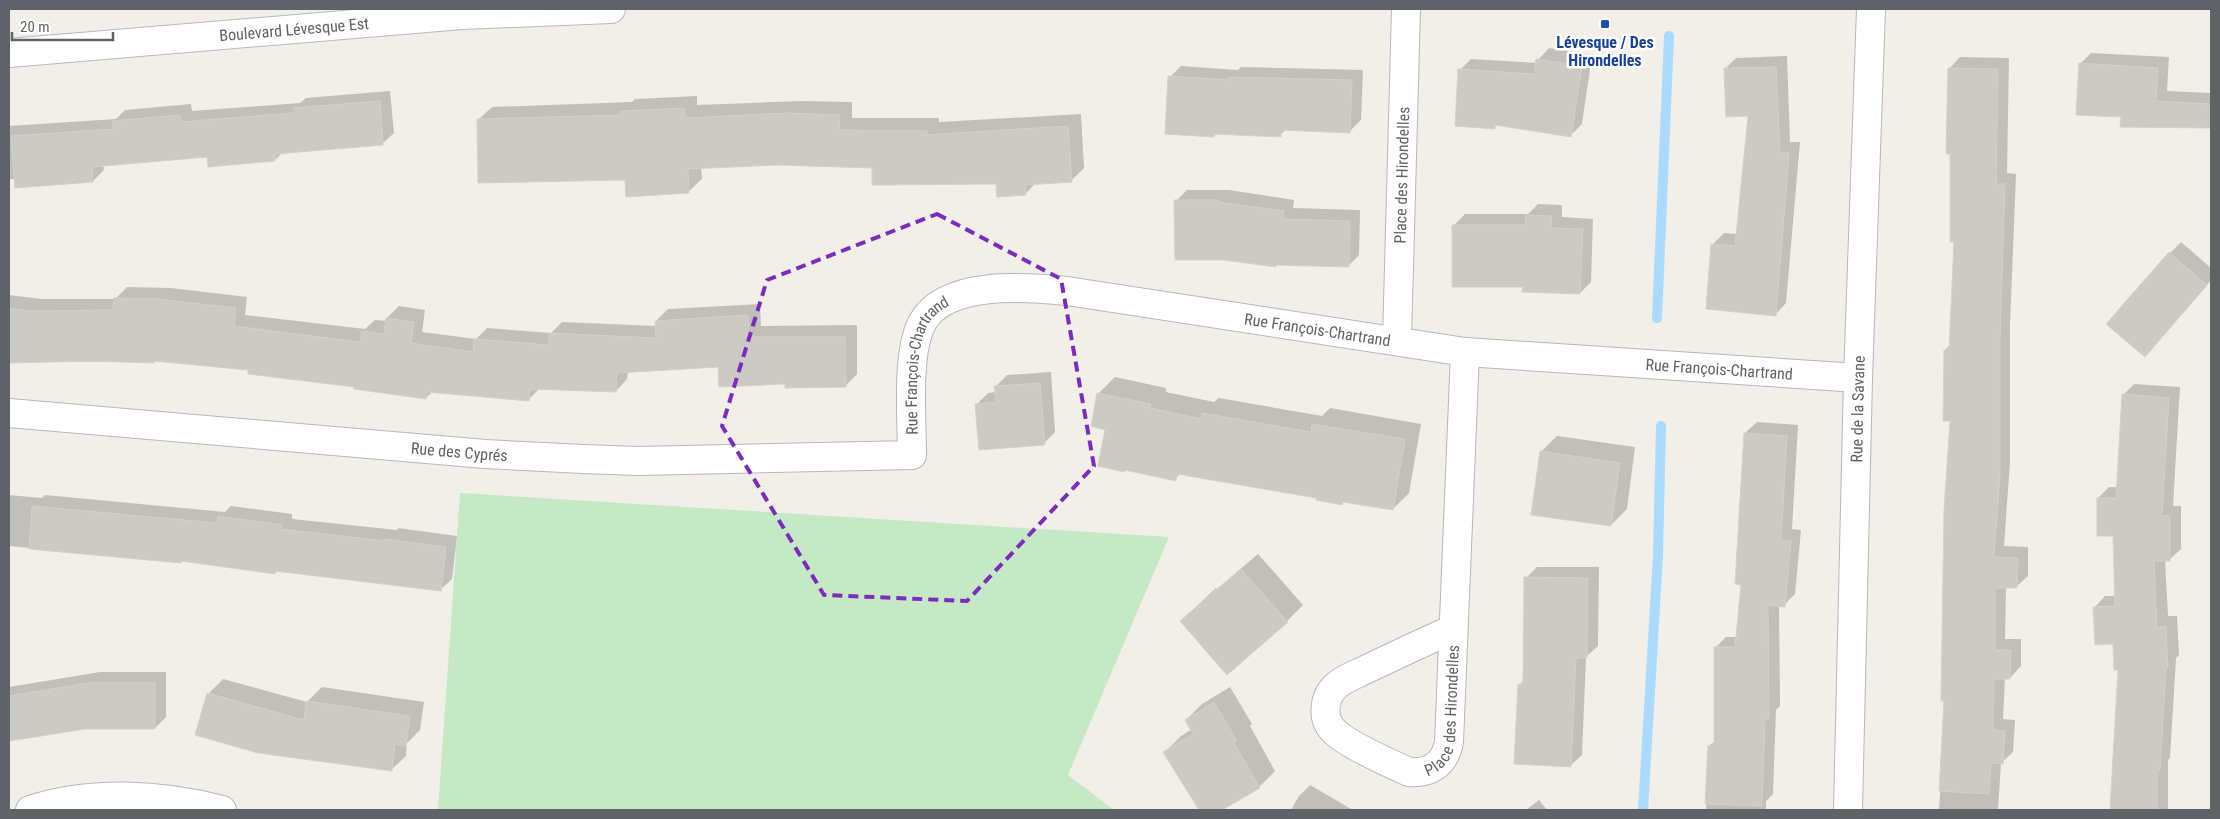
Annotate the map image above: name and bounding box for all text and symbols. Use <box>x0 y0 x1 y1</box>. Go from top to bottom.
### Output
scale bar <box>12 10 114 42</box>
street label: Boulevard Lévesque Est <box>219 13 370 45</box>
text: 20 m <box>20 18 50 36</box>
marker: Lévesque / Des Hirondelles <box>1599 18 1611 30</box>
place label: Lévesque / Des Hirondelles <box>1556 33 1654 70</box>
street label: Place des Hirondelles <box>1390 106 1413 244</box>
street label: Rue François-Chartrand <box>901 292 952 435</box>
street label: Rue François-Chartrand <box>1243 309 1392 350</box>
street label: Rue François-Chartrand <box>1645 354 1794 383</box>
street label: Rue de la Savane <box>1847 355 1868 463</box>
street label: Rue des Cyprés <box>410 438 508 465</box>
street label: Place des Hirondelles <box>1421 644 1462 780</box>

